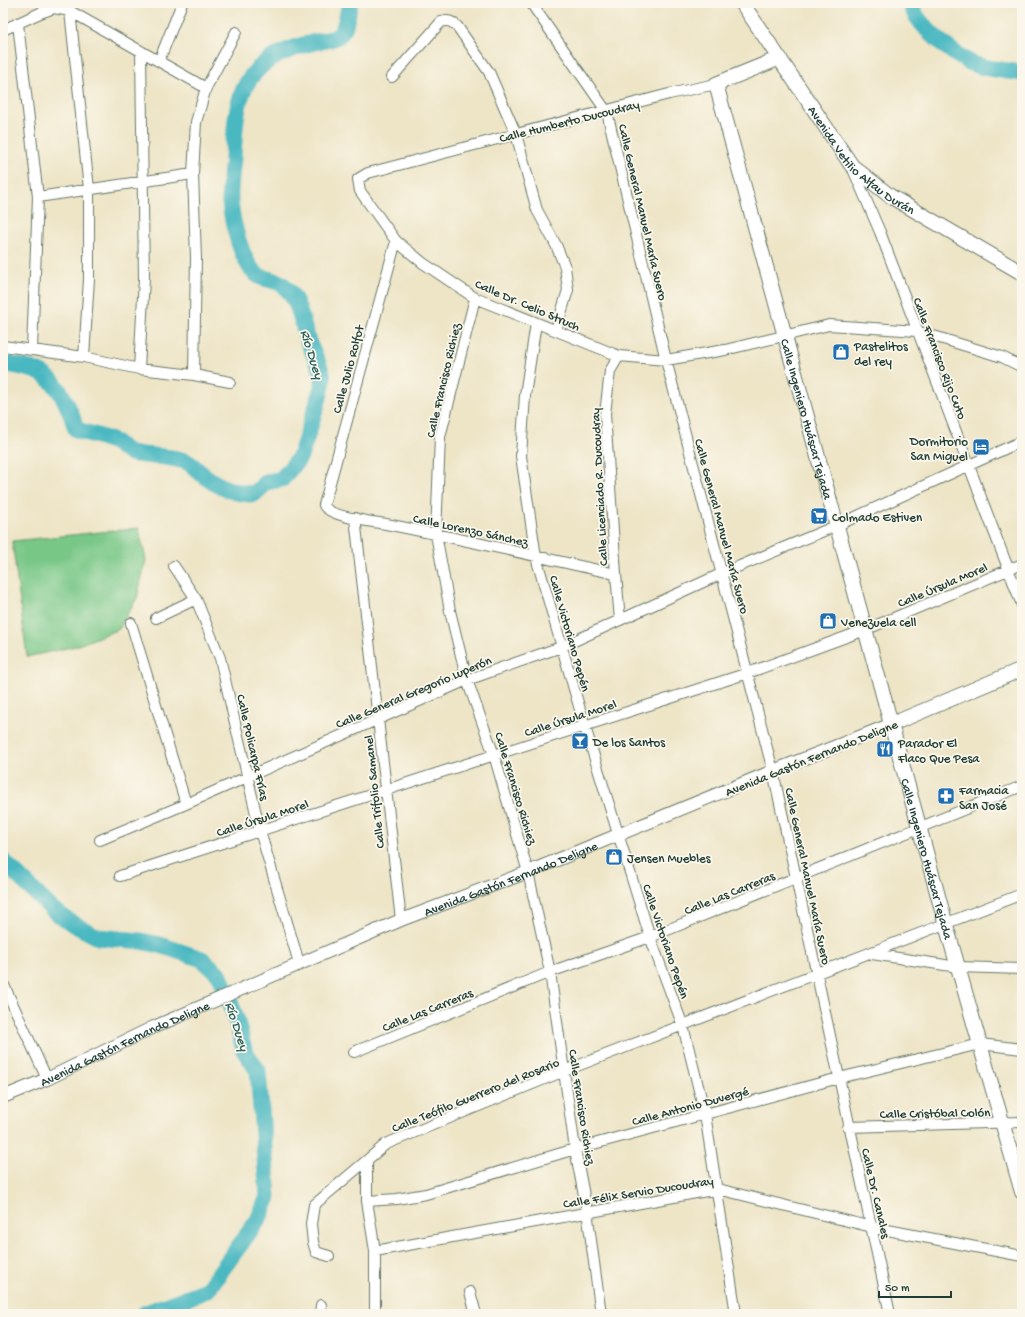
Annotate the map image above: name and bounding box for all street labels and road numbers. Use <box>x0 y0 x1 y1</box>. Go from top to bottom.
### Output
street label: Calle Humberto Ducoudray <box>498 98 642 147</box>
street label: Avenida Vetilio Alfau Durán <box>804 104 917 219</box>
street label: Calle General Manuel María Suero <box>614 123 669 302</box>
street label: Calle Dr. Celio Struch <box>472 277 582 335</box>
street label: Calle Francisco Rijo Cuto <box>909 296 969 422</box>
street label: Calle Francisco Richiez <box>424 321 465 439</box>
street label: Calle Julio Rolfot <box>330 322 369 415</box>
street label: Calle Ingeniero Huáscar Tejada <box>776 337 834 502</box>
street label: Calle Licenciado R. Ducoudray <box>589 407 612 566</box>
street label: Calle General Manuel María Suero <box>690 437 751 616</box>
street label: Calle Lorenzo Sánchez <box>411 512 531 551</box>
street label: Calle Úrsula Morel <box>896 561 990 612</box>
street label: Calle Victoriano Pepén <box>545 574 593 694</box>
street label: Calle General Gregorio Luperón <box>334 653 495 733</box>
street label: Calle Policarpa Frías <box>232 693 271 803</box>
street label: Calle Úrsula Morel <box>523 697 619 741</box>
street label: Avenida Gastón Fernando Deligne <box>724 718 901 801</box>
street label: Calle Francisco Richiez <box>490 731 539 848</box>
street label: Calle Trifolio Samanel <box>362 734 389 849</box>
street label: Calle Ingeniero Huáscar Tejada <box>896 777 955 942</box>
street label: Calle General Manuel María Suero <box>780 787 833 967</box>
street label: Calle Úrsula Morel <box>215 797 311 841</box>
street label: Avenida Gastón Fernando Deligne <box>422 839 600 921</box>
street label: Calle Las Carreras <box>682 869 779 919</box>
street label: Calle Victoriano Pepén <box>638 883 692 1002</box>
street label: Calle Las Carreras <box>380 986 477 1036</box>
street label: Avenida Gastón Fernando Deligne <box>39 999 212 1091</box>
street label: Calle Francisco Richiez <box>564 1048 597 1168</box>
street label: Calle Teófilo Guerrero del Rosario <box>390 1056 562 1137</box>
street label: Calle Antonio Duvergé <box>631 1085 751 1130</box>
street label: Calle Cristóbal Colón <box>880 1106 991 1123</box>
street label: Calle Dr. Canales <box>857 1147 892 1241</box>
street label: Calle Félix Servio Ducoudray <box>562 1174 715 1213</box>

